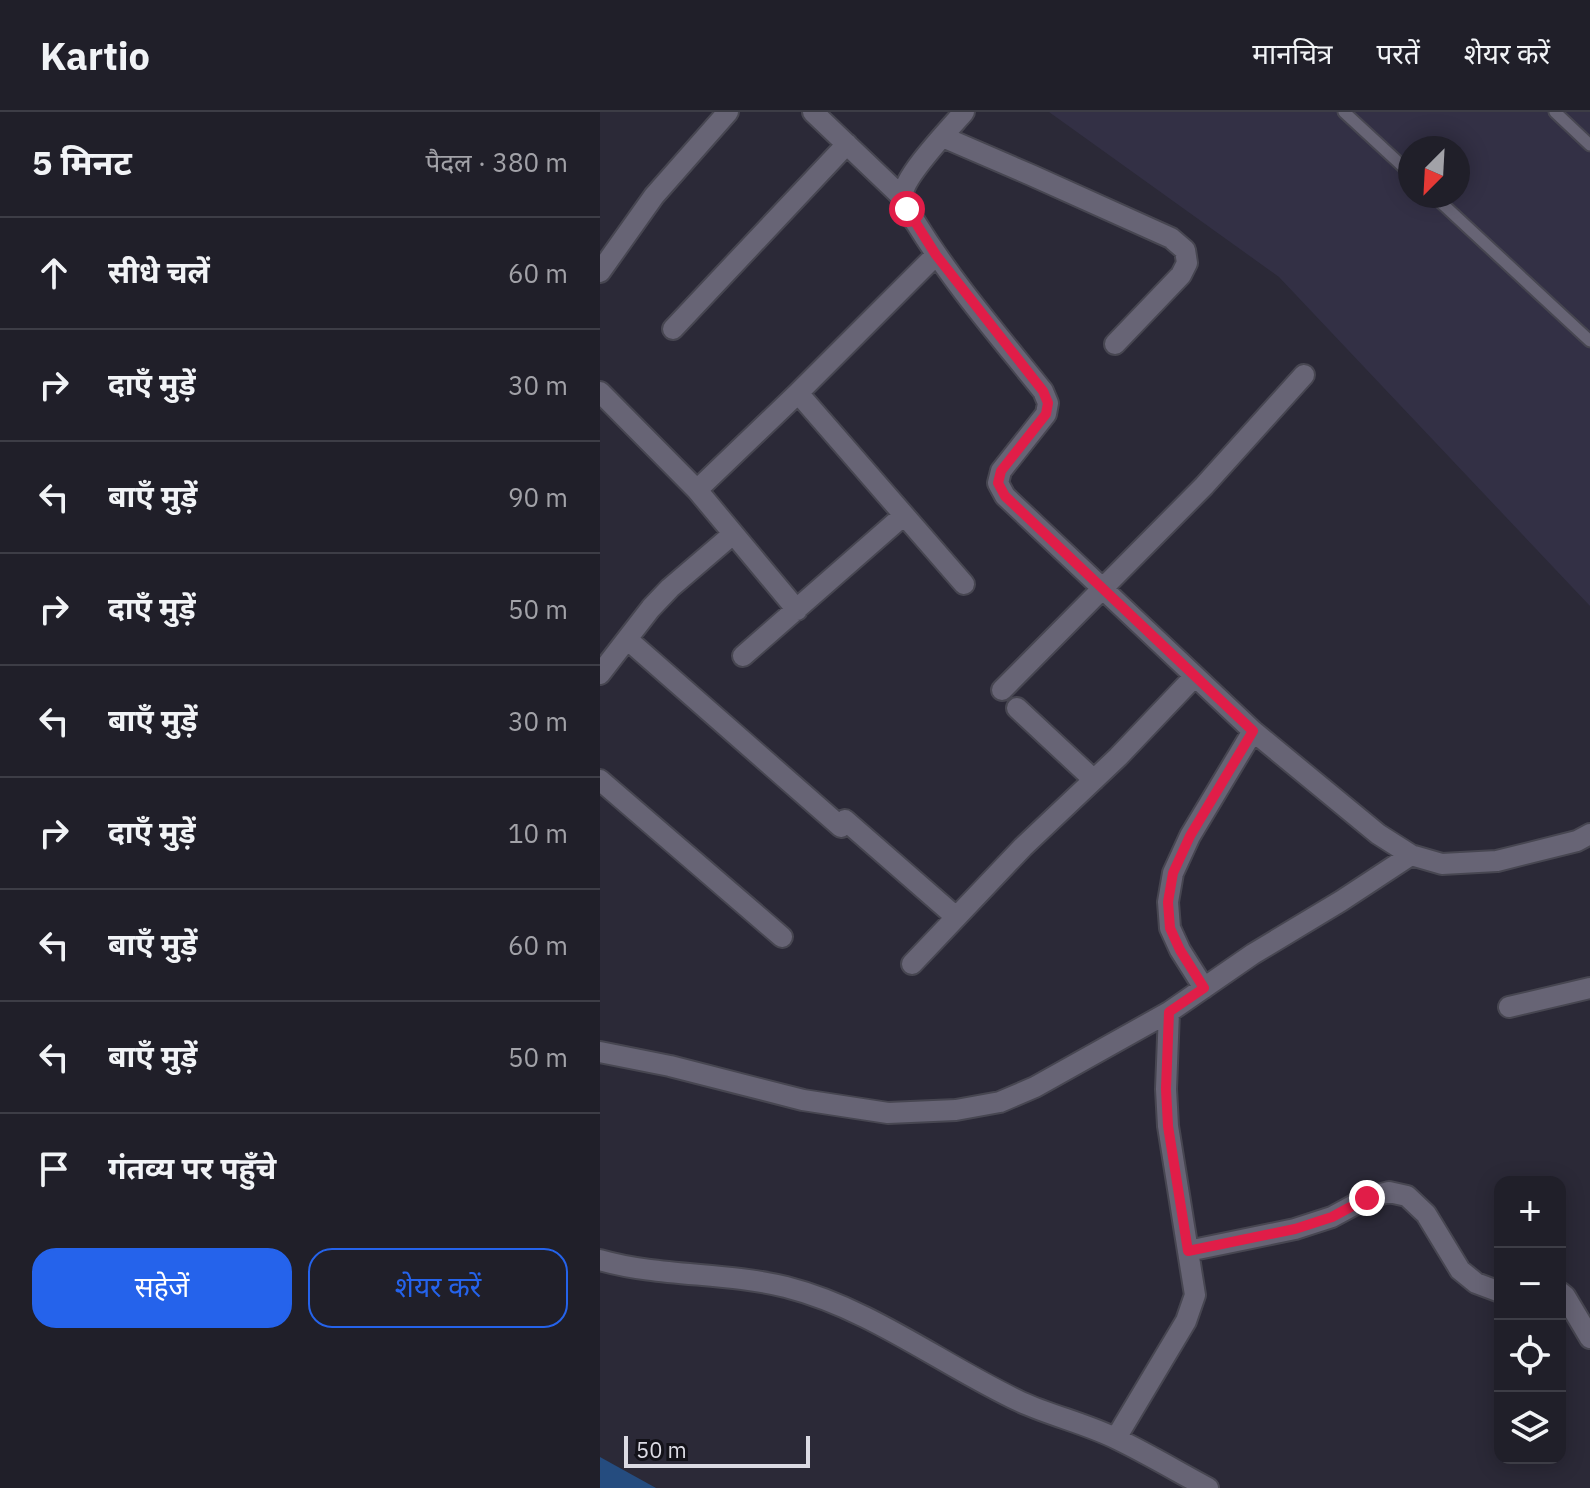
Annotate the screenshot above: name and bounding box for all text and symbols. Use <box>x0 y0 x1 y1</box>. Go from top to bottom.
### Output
text: Kartio <box>40 31 150 80</box>
text: मानचित्र <box>1252 35 1332 72</box>
text: परतें <box>1376 35 1420 72</box>
text: शेयर करें <box>1464 35 1550 72</box>
north arrow <box>1398 136 1470 208</box>
text: 5 मिनट <box>32 140 132 184</box>
text: पैदल · 380 m <box>425 145 568 179</box>
route start <box>889 191 925 227</box>
icon: ahead <box>32 251 76 295</box>
text: सीधे चलें <box>108 252 210 291</box>
text: 60 m <box>508 256 568 290</box>
icon: right <box>32 363 76 407</box>
text: दाएँ मुड़ें <box>108 364 196 403</box>
text: 30 m <box>508 368 568 402</box>
icon: left <box>32 475 76 519</box>
text: बाएँ मुड़ें <box>108 476 197 515</box>
text: 90 m <box>508 480 568 514</box>
icon: right <box>32 587 76 631</box>
text: दाएँ मुड़ें <box>108 588 196 627</box>
text: 50 m <box>508 592 568 626</box>
icon: left <box>32 699 76 743</box>
text: बाएँ मुड़ें <box>108 700 197 739</box>
text: 30 m <box>508 704 568 738</box>
icon: right <box>32 811 76 855</box>
text: दाएँ मुड़ें <box>108 812 196 851</box>
text: 10 m <box>508 816 568 850</box>
icon: left <box>32 923 76 967</box>
text: बाएँ मुड़ें <box>108 924 197 963</box>
text: 60 m <box>508 928 568 962</box>
icon: left <box>32 1035 76 1079</box>
text: बाएँ मुड़ें <box>108 1036 197 1075</box>
text: 50 m <box>508 1040 568 1074</box>
icon: arrive <box>32 1147 76 1191</box>
text: गंतव्य पर पहुँचे <box>108 1148 276 1187</box>
map controls <box>1494 1176 1566 1464</box>
button: + <box>1494 1176 1566 1248</box>
route end <box>1349 1180 1385 1216</box>
button: सहेजें <box>32 1248 292 1328</box>
button: शेयर करें <box>308 1248 568 1328</box>
button: − <box>1494 1248 1566 1320</box>
button: locate <box>1494 1320 1566 1392</box>
button: layers <box>1494 1392 1566 1464</box>
scale bar <box>624 1432 810 1468</box>
text: 50 m <box>636 1435 687 1464</box>

